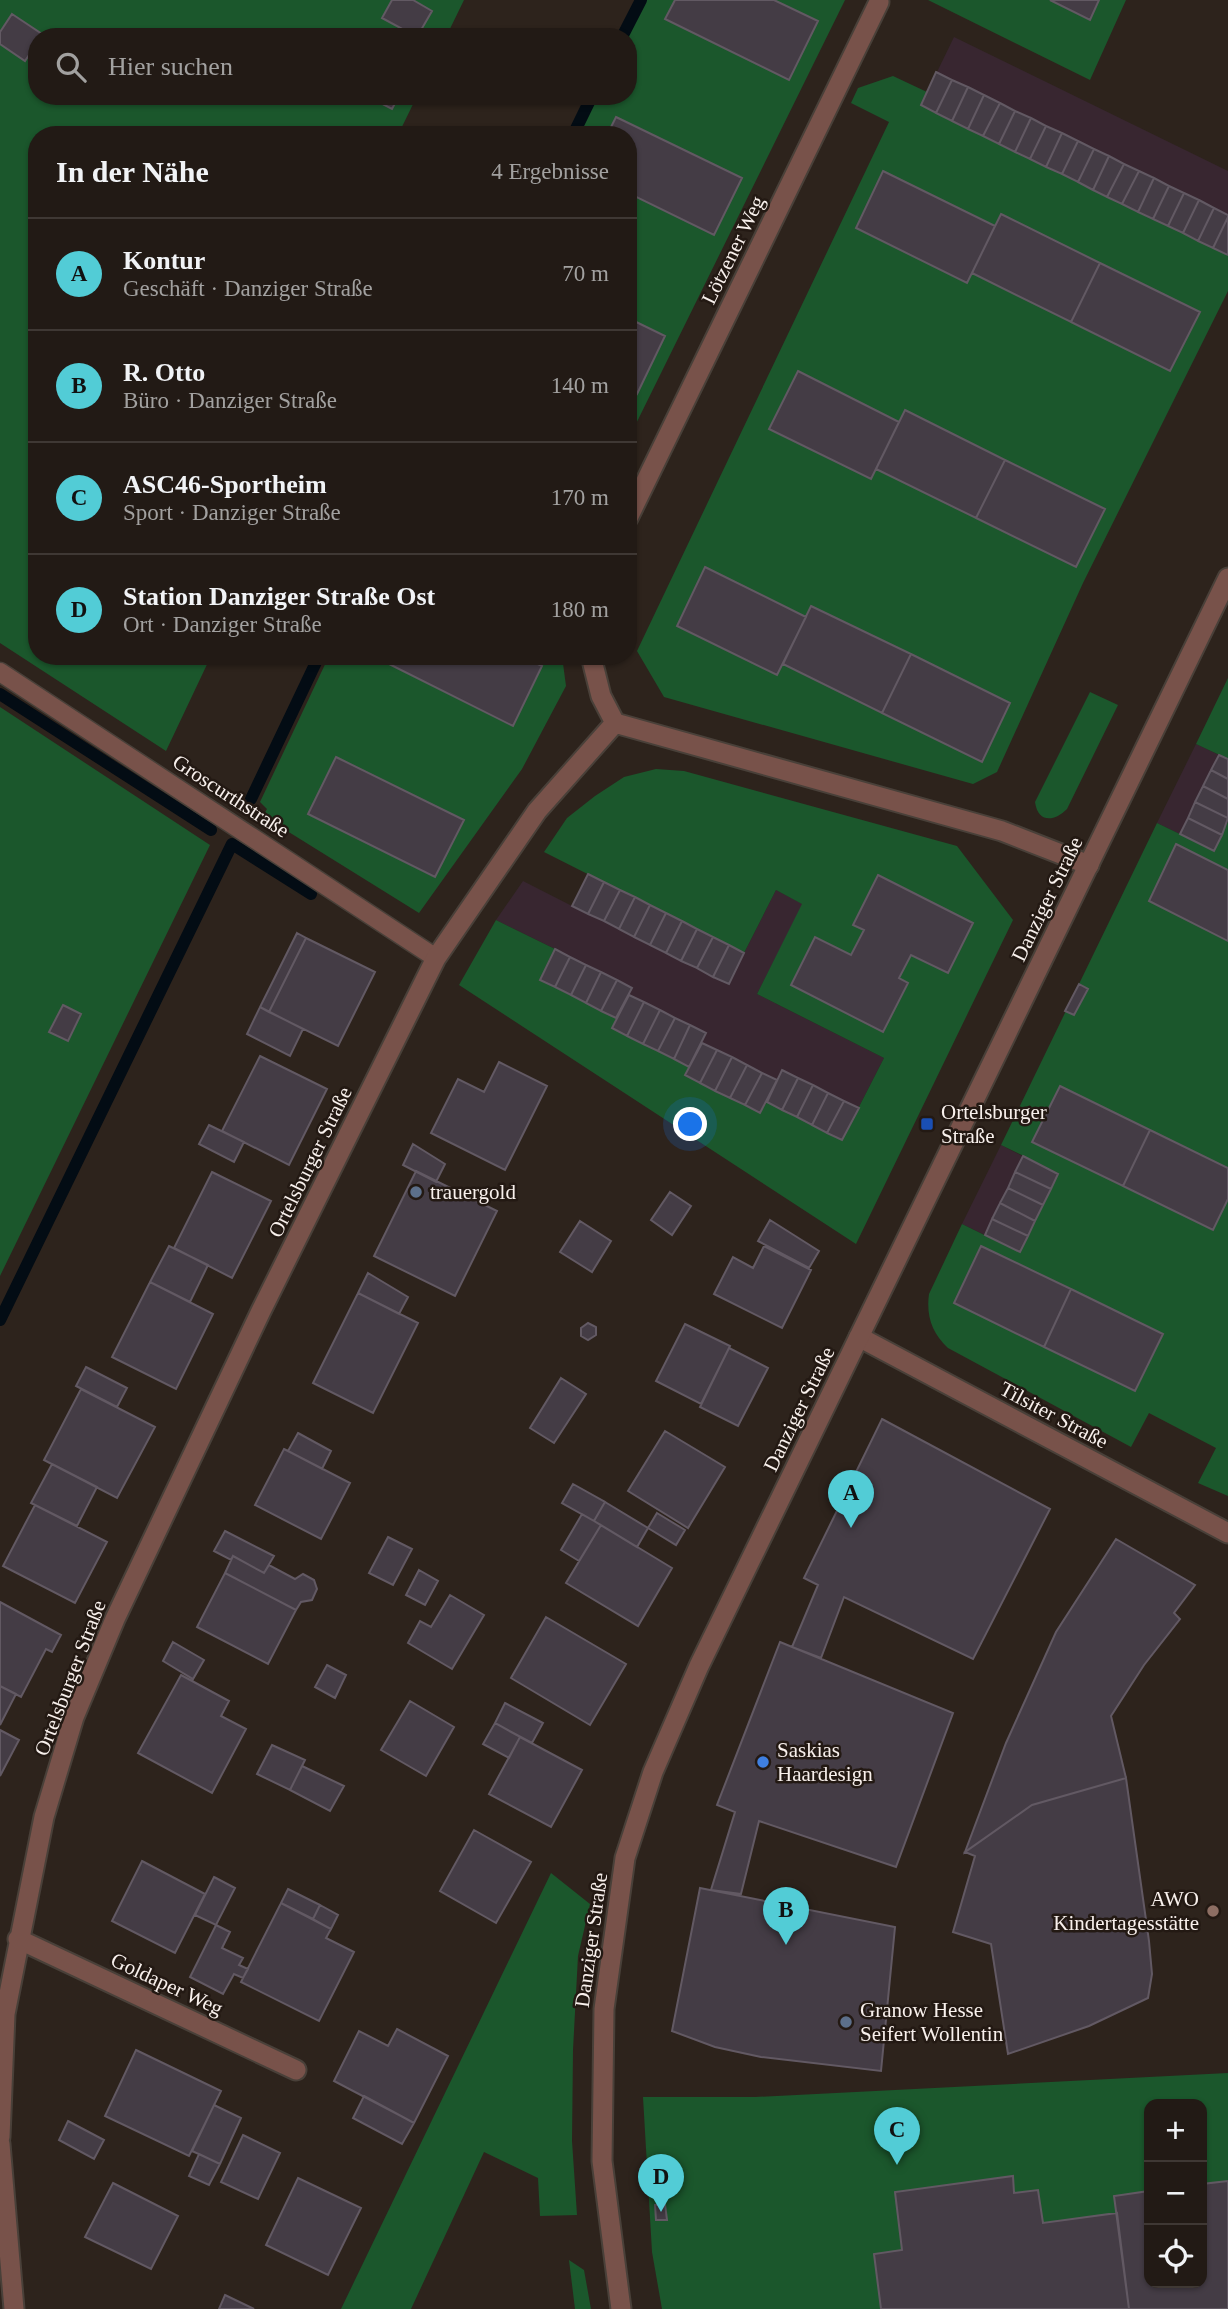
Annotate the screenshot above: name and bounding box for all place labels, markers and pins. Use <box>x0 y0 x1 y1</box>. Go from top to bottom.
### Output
place label: Ortelsburger Straße <box>941 1100 1047 1148</box>
marker: Ortelsburger Straße <box>919 1116 935 1132</box>
place label: trauergold <box>430 1180 516 1204</box>
marker: trauergold <box>408 1184 424 1200</box>
pin: A <box>828 1470 874 1528</box>
place label: Saskias Haardesign <box>777 1738 873 1786</box>
marker: Saskias Haardesign <box>755 1754 771 1770</box>
pin: B <box>763 1887 809 1945</box>
place label: AWO Kindertagesstätte <box>1053 1887 1199 1935</box>
marker: AWO Kindertagesstätte <box>1205 1903 1221 1919</box>
place label: Granow Hesse Seifert Wollentin <box>860 1998 1004 2046</box>
marker: Granow Hesse Seifert Wollentin <box>838 2014 854 2030</box>
pin: C <box>874 2107 920 2165</box>
pin: D <box>638 2154 684 2212</box>

